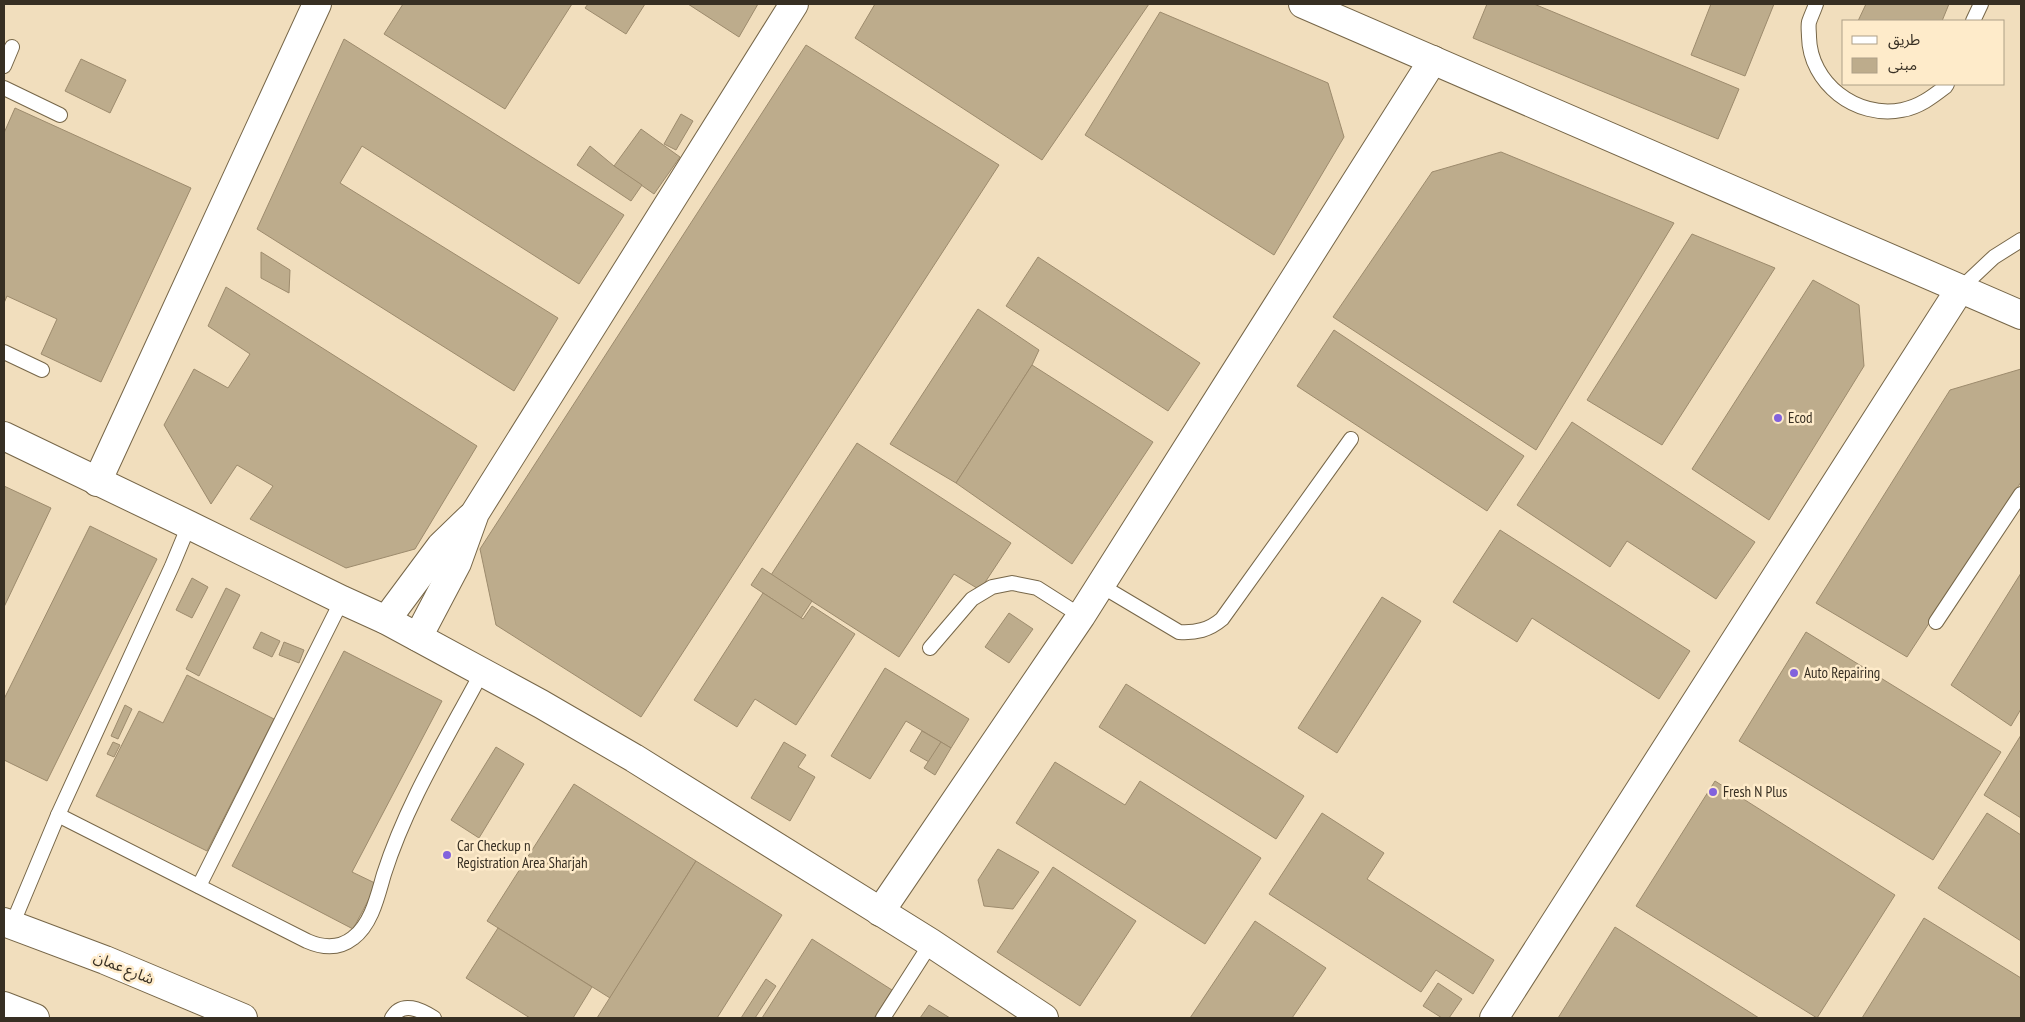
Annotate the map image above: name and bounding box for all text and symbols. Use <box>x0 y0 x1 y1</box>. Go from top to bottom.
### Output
legend <box>1842 20 2005 85</box>
text: طريق <box>1888 30 1920 50</box>
text: مبنى <box>1888 55 1917 74</box>
place label: Ecod <box>1788 408 1813 427</box>
marker: Ecod <box>1772 412 1784 424</box>
place label: Auto Repairing <box>1804 663 1880 682</box>
marker: Auto Repairing <box>1788 667 1800 679</box>
place label: Fresh N Plus <box>1723 782 1787 801</box>
marker: Fresh N Plus <box>1707 786 1719 798</box>
place label: Car Checkup n Registration Area Sharjah <box>457 836 588 872</box>
marker: Car Checkup n Registration Area Sharjah <box>441 849 453 861</box>
street label: شارع عمان <box>90 947 157 991</box>

